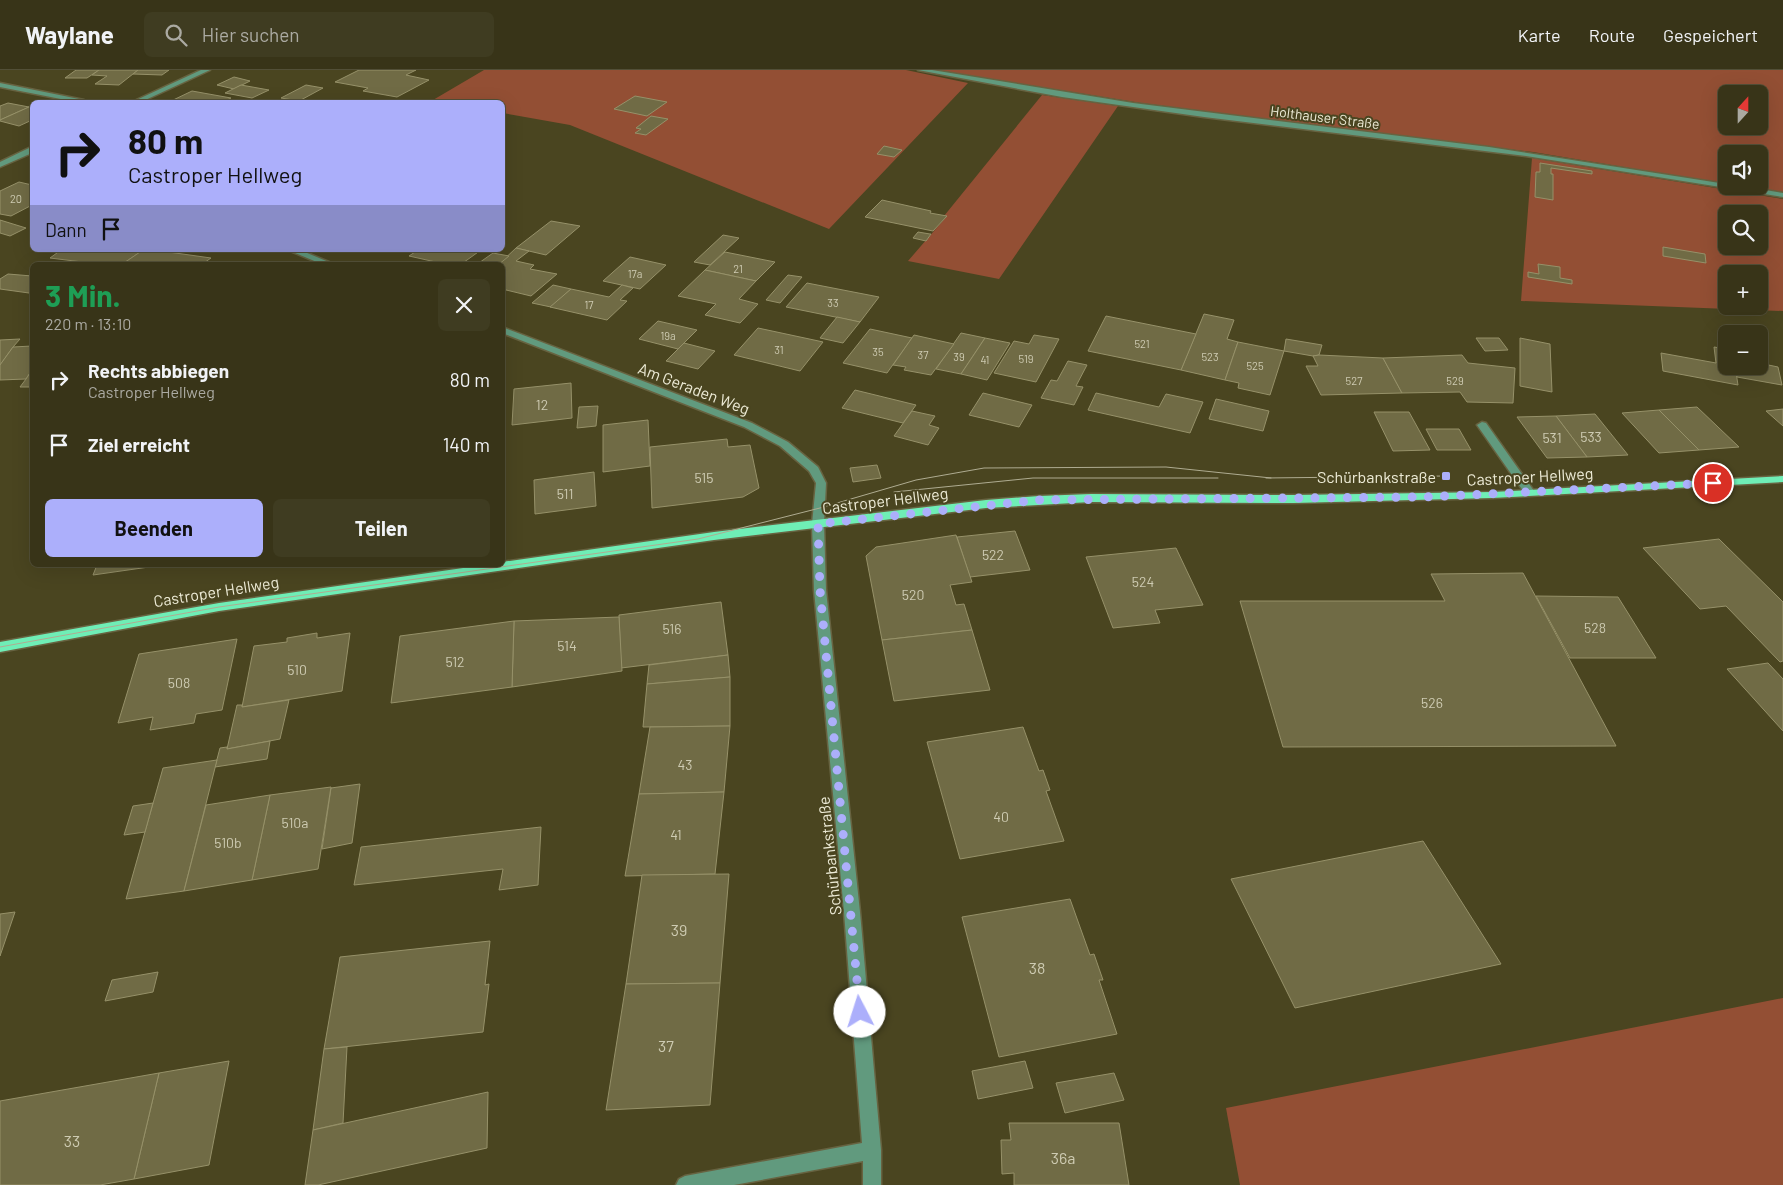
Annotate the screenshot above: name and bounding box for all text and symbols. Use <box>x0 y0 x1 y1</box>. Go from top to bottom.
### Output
search box <box>144 12 494 57</box>
text: Waylane <box>25 20 114 49</box>
icon: search <box>162 21 190 49</box>
text: Hier suchen <box>202 23 300 46</box>
text: Karte <box>1518 24 1561 46</box>
text: Route <box>1589 24 1635 46</box>
text: Gespeichert <box>1663 24 1758 46</box>
north arrow <box>1718 85 1768 135</box>
map controls <box>1718 85 1768 375</box>
street label: Holthauser Straße <box>1269 102 1381 132</box>
text: 80 m <box>128 119 203 161</box>
icon: right <box>45 120 110 185</box>
button: sound <box>1718 145 1768 195</box>
text: Castroper Hellweg <box>128 161 302 187</box>
house number: 20 <box>10 192 22 205</box>
button: search <box>1718 205 1768 255</box>
icon: arrive <box>97 215 125 243</box>
text: Dann <box>45 218 87 241</box>
house number: 21 <box>733 262 743 275</box>
button: + <box>1718 265 1768 315</box>
house number: 17a <box>628 267 642 280</box>
text: 3 Min. <box>45 277 121 313</box>
button: close <box>438 279 490 331</box>
house number: 33 <box>827 296 839 309</box>
house number: 17 <box>584 298 594 311</box>
text: 220 m · 13:10 <box>45 314 131 333</box>
button: − <box>1718 325 1768 375</box>
house number: 19a <box>660 329 676 342</box>
house number: 521 <box>1134 337 1150 350</box>
house number: 31 <box>774 343 784 356</box>
house number: 35 <box>872 345 884 358</box>
house number: 37 <box>918 348 928 361</box>
house number: 39 <box>953 350 965 363</box>
house number: 523 <box>1201 350 1219 363</box>
house number: 519 <box>1019 352 1034 365</box>
house number: 41 <box>981 353 989 366</box>
street label: Am Geraden Weg <box>636 358 752 418</box>
text: Rechts abbiegen <box>88 359 229 382</box>
house number: 525 <box>1246 359 1264 372</box>
icon: right <box>45 366 73 394</box>
text: 80 m <box>450 368 490 391</box>
house number: 527 <box>1346 374 1362 387</box>
house number: 529 <box>1446 374 1464 387</box>
text: Castroper Hellweg <box>88 382 215 401</box>
house number: 12 <box>536 396 548 413</box>
house number: 533 <box>1580 428 1602 445</box>
house number: 531 <box>1542 429 1562 446</box>
icon: arrive <box>45 431 73 459</box>
text: Ziel erreicht <box>88 433 190 456</box>
text: 140 m <box>443 433 490 456</box>
pin <box>1692 462 1734 504</box>
street label: Castroper Hellweg <box>1466 463 1594 489</box>
place label: Schürbankstraße <box>1317 467 1436 486</box>
house number: 515 <box>695 469 713 486</box>
icon: arrive <box>1699 469 1727 497</box>
marker: Schürbankstraße <box>1440 470 1452 482</box>
street label: Castroper Hellweg <box>821 483 949 517</box>
house number: 511 <box>557 485 573 502</box>
button: Beenden <box>45 499 263 557</box>
button: Teilen <box>273 499 490 557</box>
house number: 522 <box>982 546 1004 563</box>
street label: Castroper Hellweg <box>152 572 280 610</box>
house number: 524 <box>1132 573 1154 590</box>
house number: 520 <box>902 586 924 603</box>
house number: 528 <box>1584 619 1606 636</box>
house number: 516 <box>663 620 681 637</box>
house number: 514 <box>557 637 577 654</box>
house number: 512 <box>445 653 465 670</box>
house number: 510 <box>287 661 307 678</box>
house number: 508 <box>168 674 190 691</box>
house number: 526 <box>1421 694 1443 711</box>
house number: 43 <box>678 756 692 773</box>
street label: Schürbankstraße <box>813 796 845 916</box>
house number: 40 <box>993 808 1009 825</box>
house number: 510a <box>282 814 308 831</box>
house number: 41 <box>670 826 682 843</box>
house number: 510b <box>214 834 242 851</box>
house number: 39 <box>671 920 687 939</box>
house number: 38 <box>1029 958 1045 977</box>
position arrow <box>833 985 885 1037</box>
house number: 37 <box>658 1036 674 1055</box>
house number: 33 <box>64 1131 80 1150</box>
house number: 36a <box>1051 1148 1075 1167</box>

